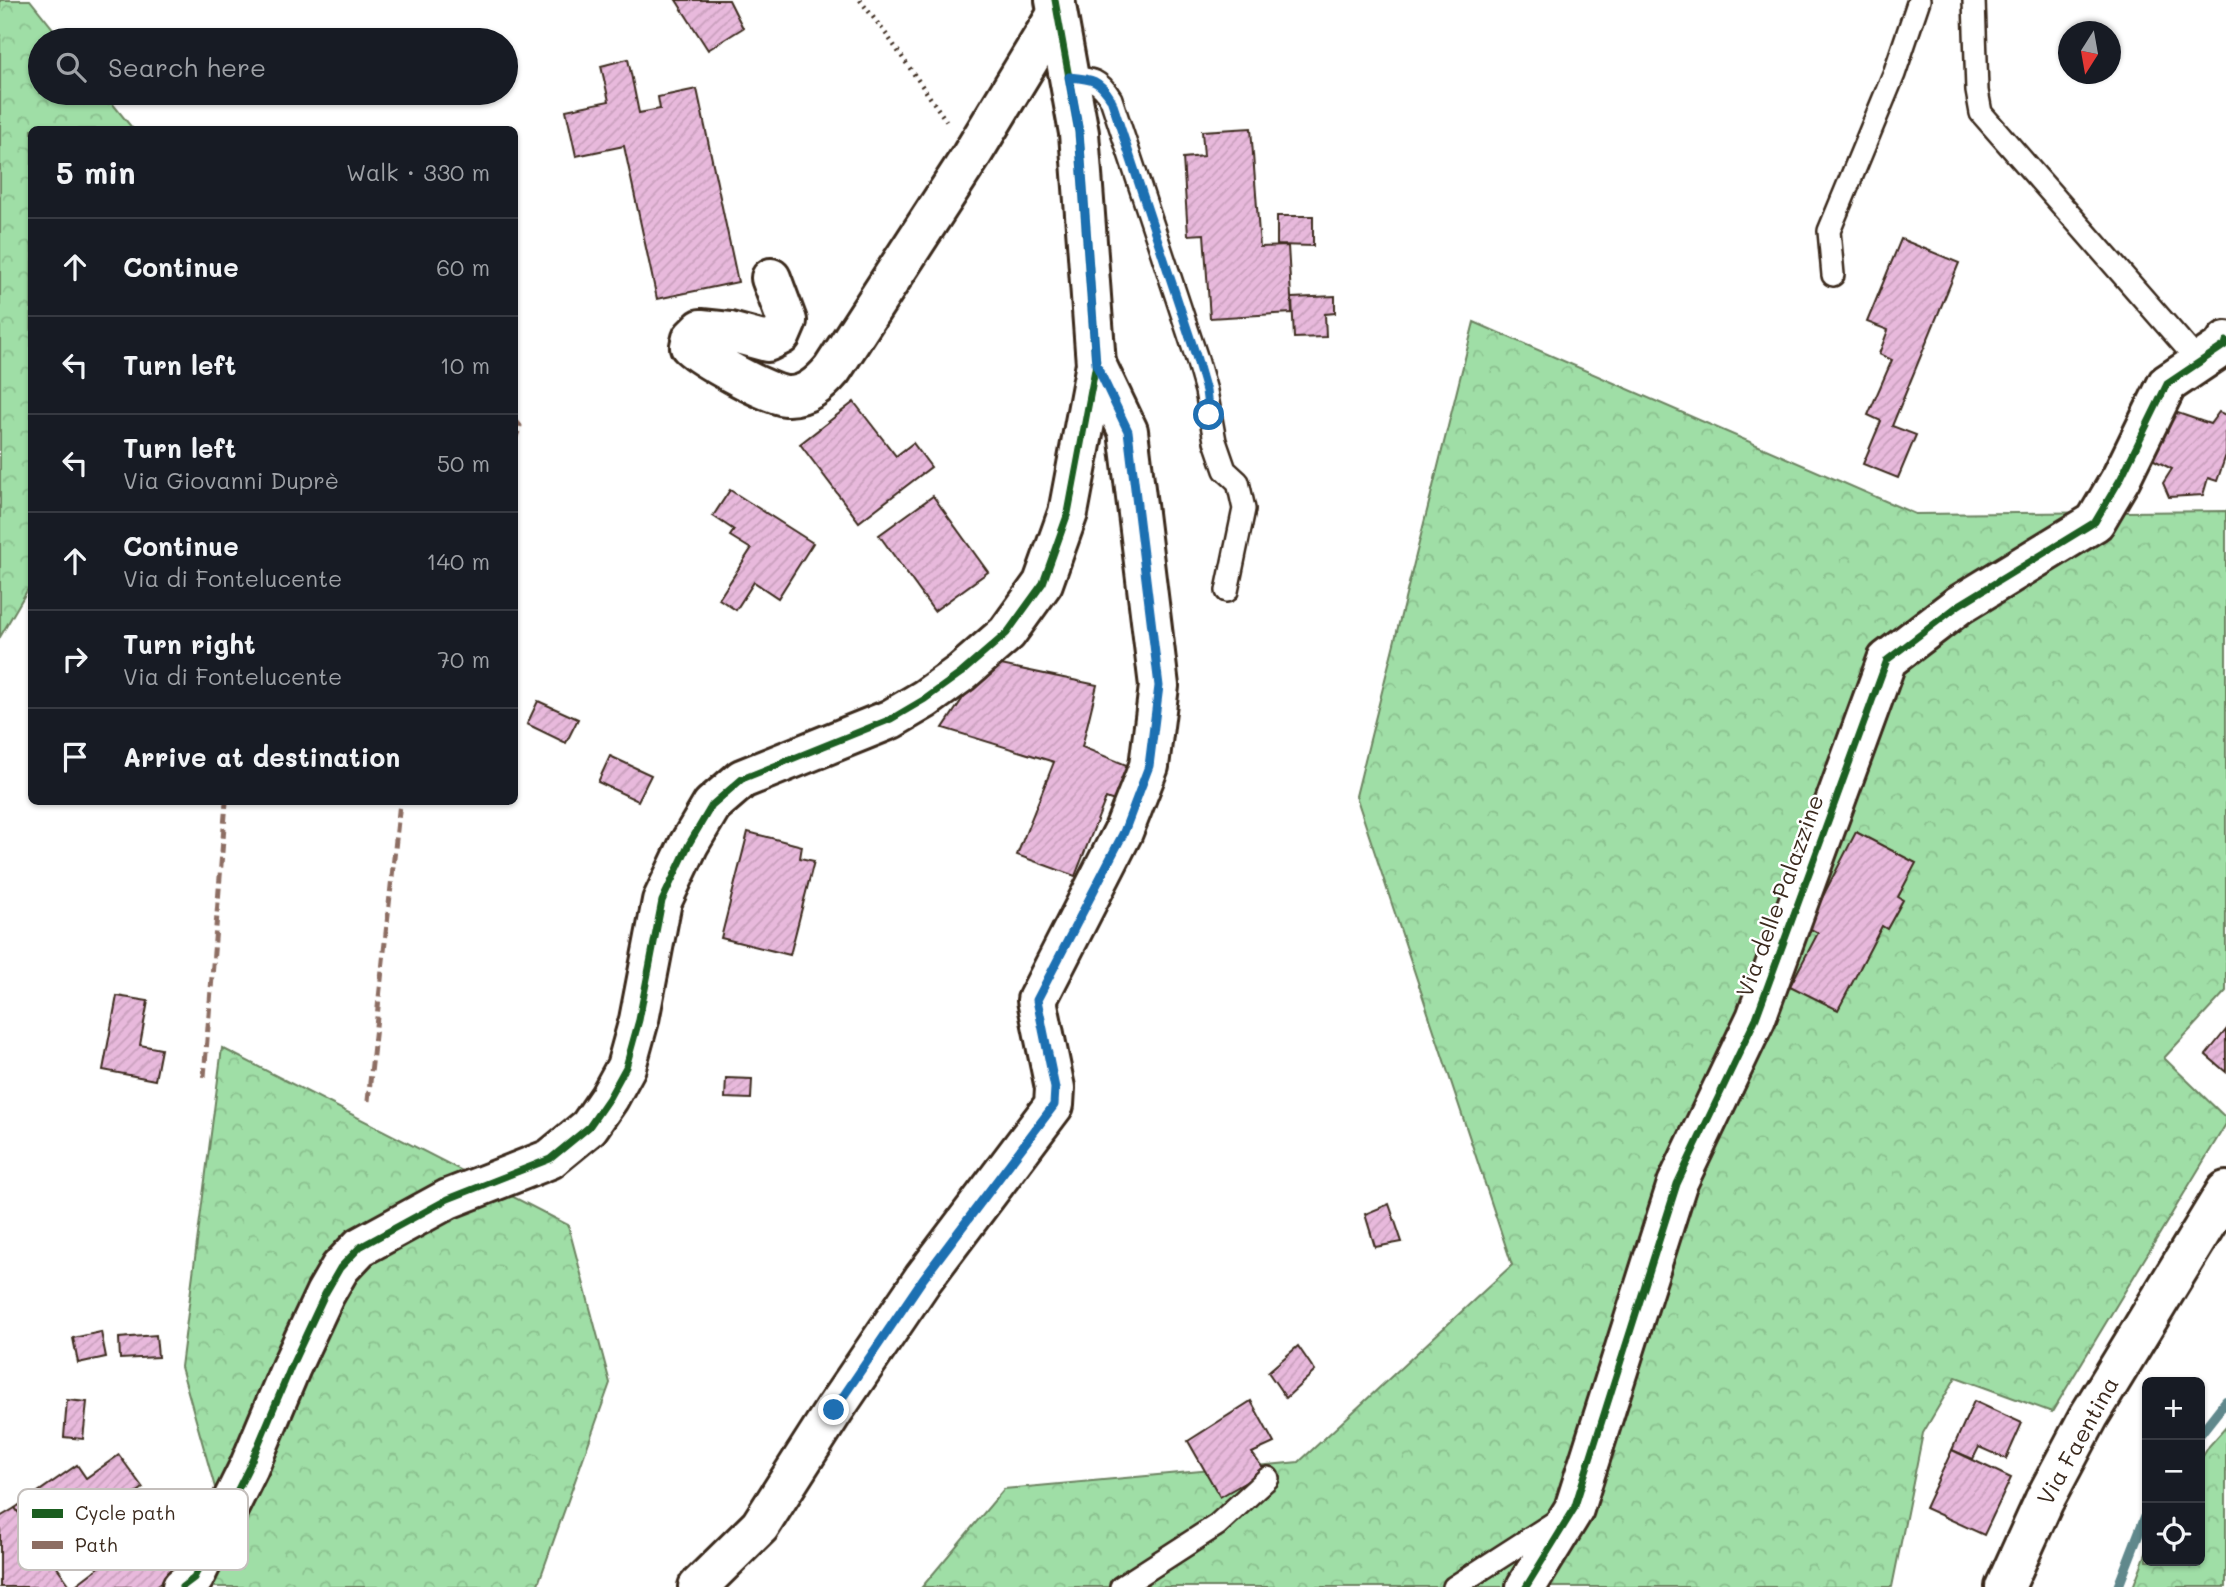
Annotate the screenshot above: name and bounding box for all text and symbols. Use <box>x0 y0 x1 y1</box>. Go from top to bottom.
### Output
north arrow <box>2058 21 2121 84</box>
search box <box>28 28 518 105</box>
icon: search <box>52 48 90 86</box>
text: Search here <box>108 50 266 84</box>
text: 5 min <box>56 152 136 192</box>
text: Walk · 330 m <box>346 157 490 187</box>
icon: ahead <box>56 248 94 286</box>
text: Continue <box>123 250 239 284</box>
text: 60 m <box>436 252 490 282</box>
icon: left <box>56 346 94 384</box>
text: Turn left <box>123 348 236 382</box>
text: 10 m <box>440 350 490 380</box>
route start <box>1193 399 1224 430</box>
text: Turn left <box>123 431 236 465</box>
icon: left <box>56 444 94 482</box>
text: 50 m <box>437 448 490 478</box>
text: Via Giovanni Duprè <box>123 465 339 495</box>
text: Continue <box>123 529 239 563</box>
icon: ahead <box>56 542 94 580</box>
text: 140 m <box>426 546 490 576</box>
text: Via di Fontelucente <box>123 563 342 593</box>
text: Turn right <box>123 627 256 661</box>
icon: right <box>56 640 94 678</box>
text: 70 m <box>437 644 490 674</box>
text: Via di Fontelucente <box>123 661 342 691</box>
icon: arrive <box>56 738 94 776</box>
text: Arrive at destination <box>123 740 400 774</box>
street label: Via delle Palazzine <box>1728 790 1830 1001</box>
street label: Via Faentina <box>2030 1371 2125 1510</box>
map controls <box>2142 1377 2205 1566</box>
button: + <box>2142 1377 2205 1440</box>
route end <box>818 1394 849 1425</box>
button: − <box>2142 1440 2205 1503</box>
legend <box>18 1489 248 1570</box>
text: Cycle path <box>75 1500 175 1525</box>
button: locate <box>2142 1503 2205 1566</box>
text: Path <box>75 1532 118 1557</box>

